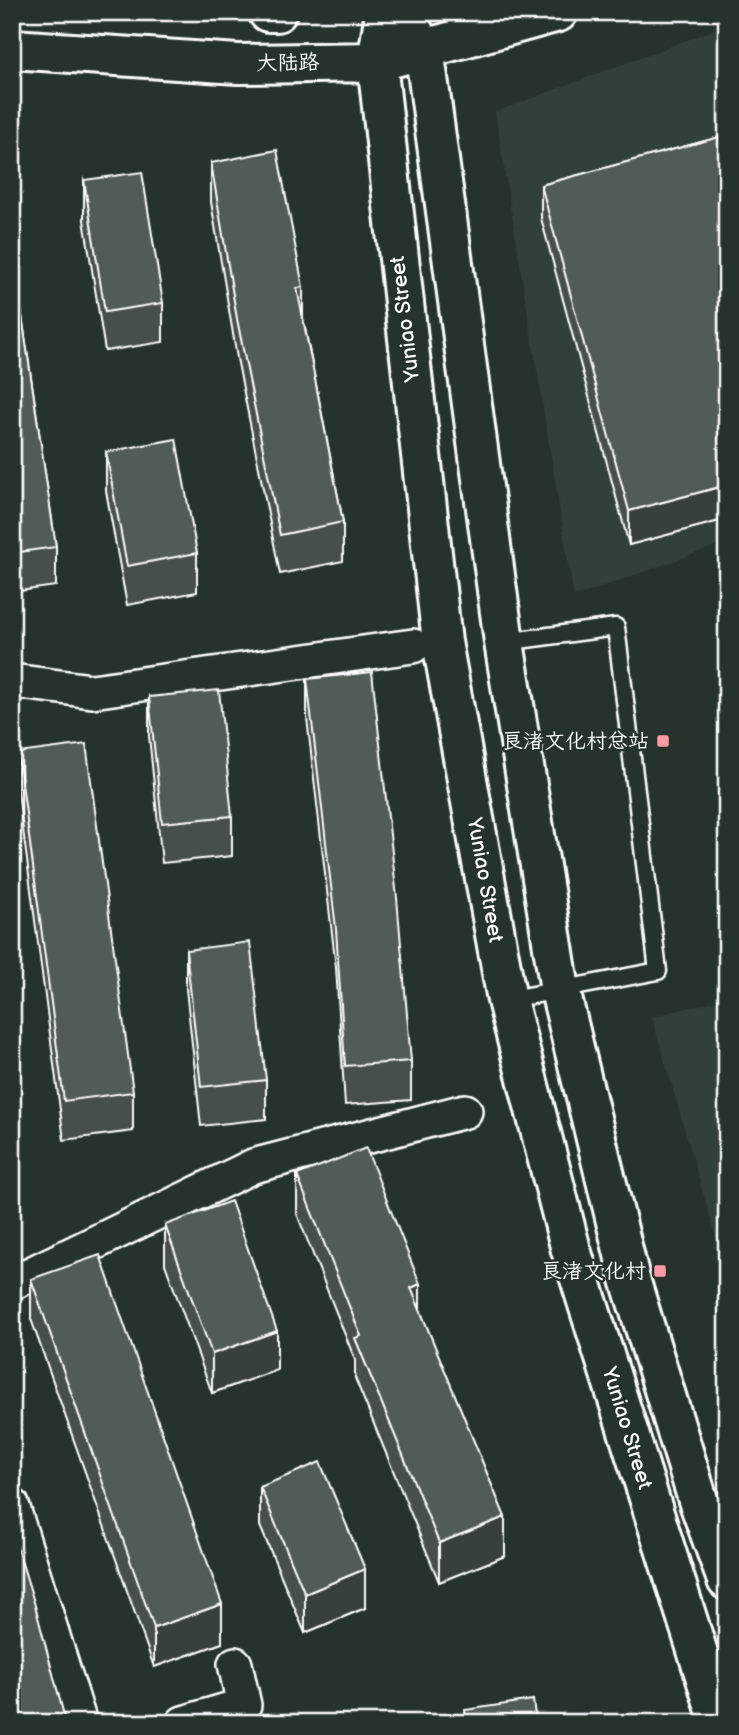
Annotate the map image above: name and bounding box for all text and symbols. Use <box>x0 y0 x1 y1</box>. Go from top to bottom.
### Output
street label: 大陆路 <box>256 50 320 76</box>
street label: Yuniao Street <box>385 254 425 384</box>
place label: 良渚文化村总站 <box>502 729 649 754</box>
marker: 良渚文化村总站 <box>655 733 671 749</box>
street label: Yuniao Street <box>462 815 508 945</box>
place label: 良渚文化村 <box>541 1259 646 1284</box>
marker: 良渚文化村 <box>652 1263 668 1279</box>
street label: Yuniao Street <box>596 1363 658 1493</box>

